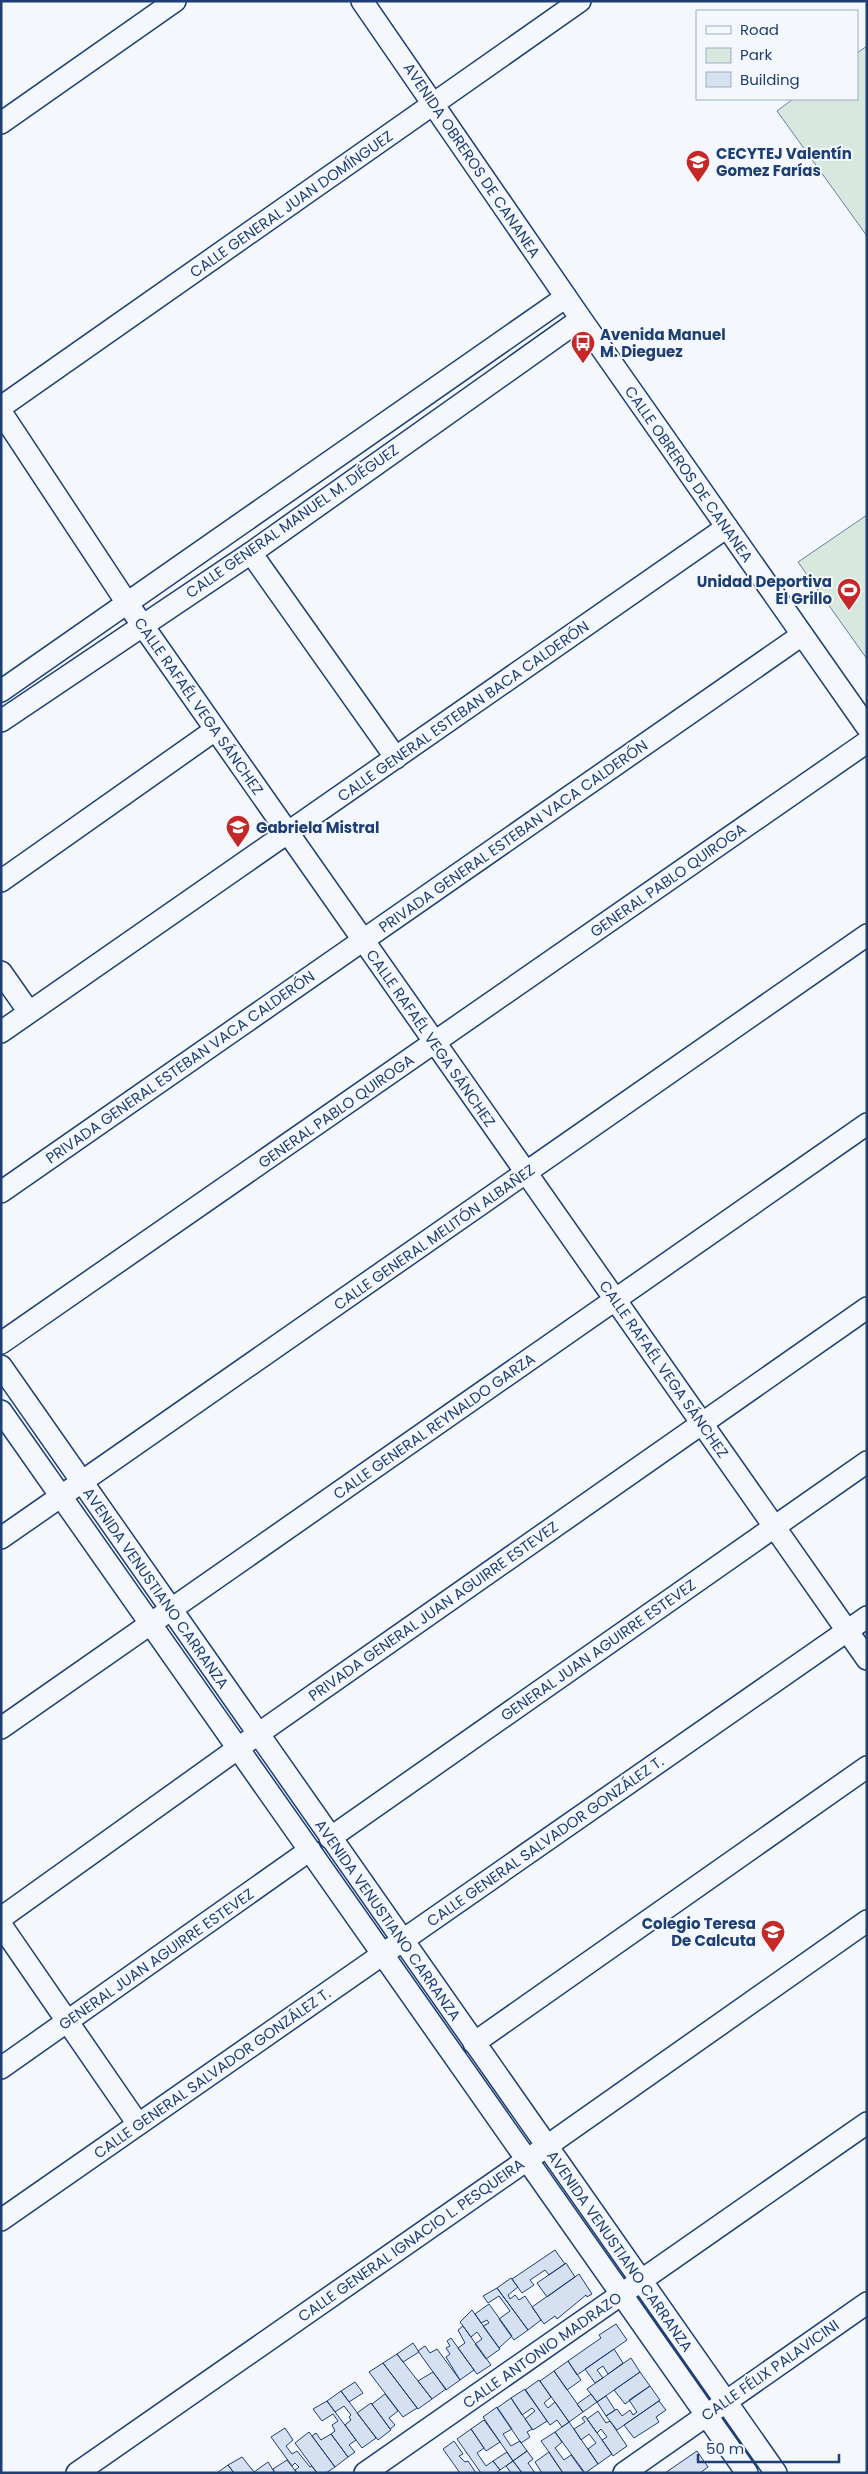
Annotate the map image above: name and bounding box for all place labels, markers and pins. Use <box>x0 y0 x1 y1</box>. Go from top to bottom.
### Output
place label: CECYTEJ Valentín Gomez Farías <box>716 143 852 181</box>
school or university icon: CECYTEJ Valentín Gomez Farías <box>685 149 711 183</box>
place label: Avenida Manuel M. Dieguez <box>600 324 726 362</box>
bus stop icon: Avenida Manuel M. Dieguez <box>570 330 596 364</box>
place label: Unidad Deportiva El Grillo <box>697 571 832 609</box>
sports icon: Unidad Deportiva El Grillo <box>836 577 862 611</box>
school or university icon: Gabriela Mistral <box>225 814 251 848</box>
place label: Gabriela Mistral <box>256 817 379 838</box>
place label: Colegio Teresa De Calcuta <box>642 1913 756 1951</box>
school or university icon: Colegio Teresa De Calcuta <box>760 1919 786 1953</box>

